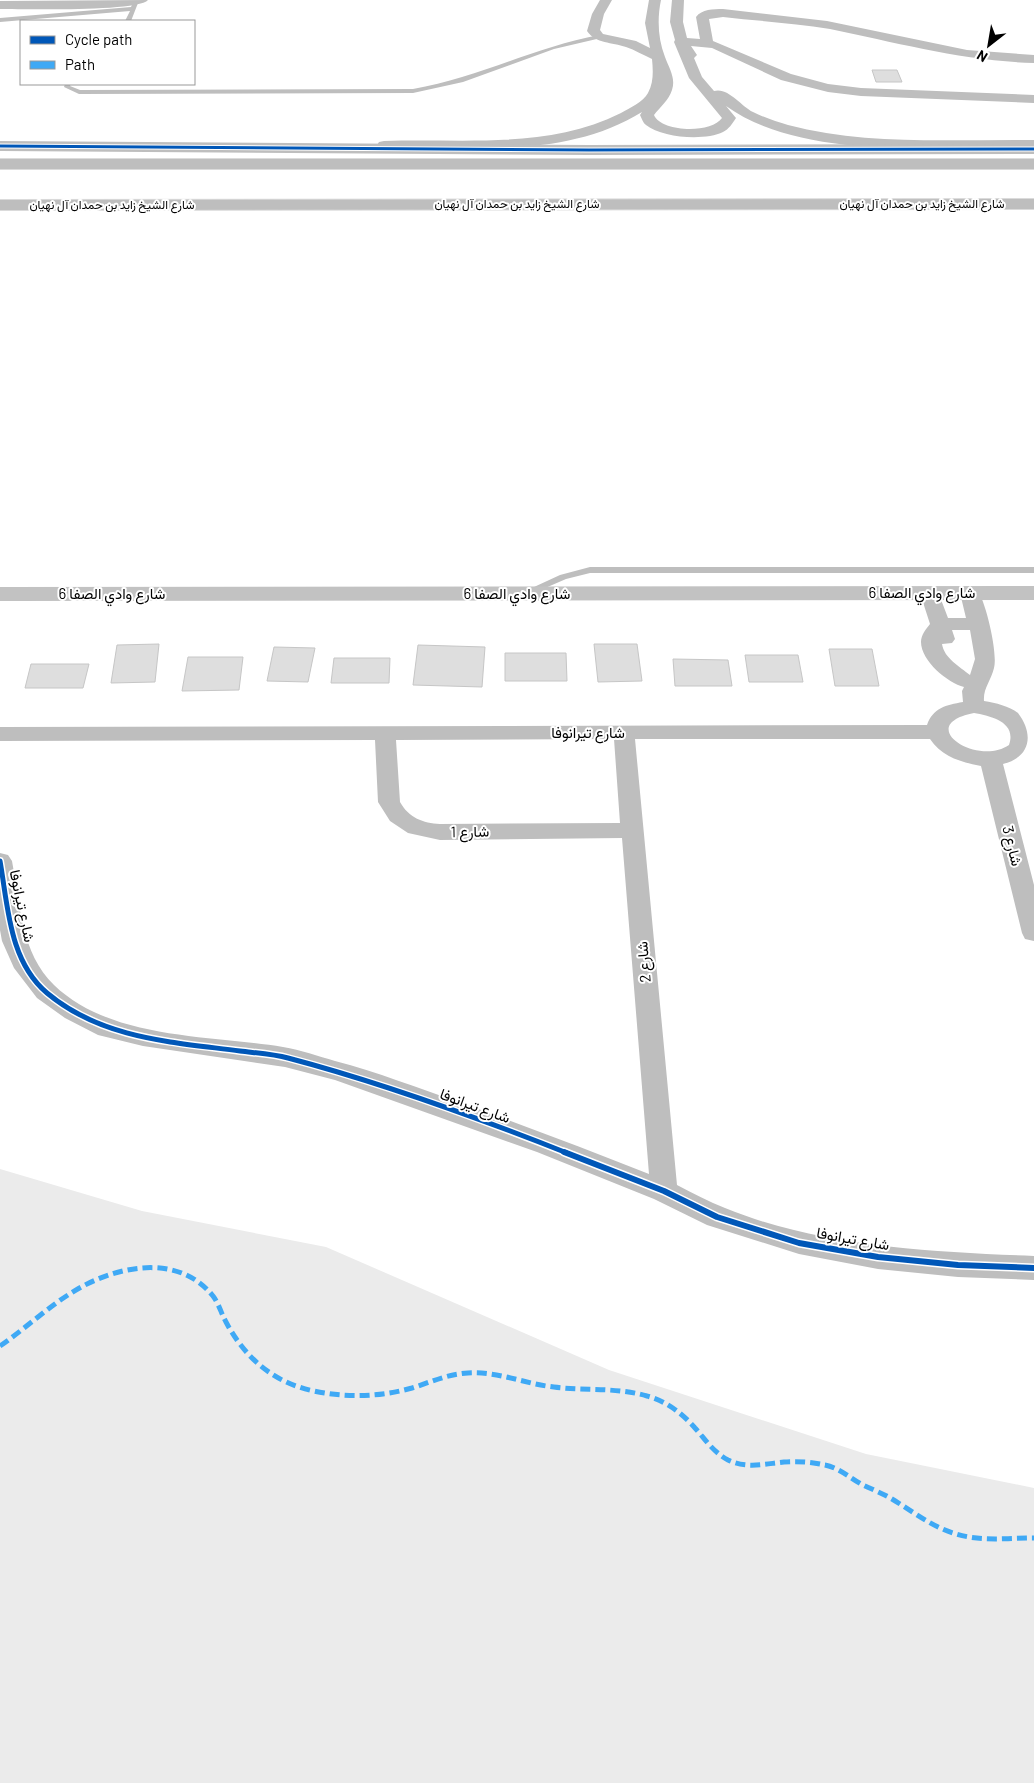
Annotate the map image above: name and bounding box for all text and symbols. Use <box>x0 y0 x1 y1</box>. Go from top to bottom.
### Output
legend <box>20 20 195 85</box>
north arrow <box>964 20 1014 70</box>
text: Cycle path <box>65 30 132 48</box>
text: N <box>974 47 990 66</box>
text: Path <box>65 55 95 73</box>
street label: شارع الشيخ زايد بن حمدان آل نهيان <box>434 196 600 213</box>
street label: شارع الشيخ زايد بن حمدان آل نهيان <box>839 196 1005 213</box>
street label: شارع الشيخ زايد بن حمدان آل نهيان <box>29 197 195 214</box>
street label: شارع وادي الصفا 6 <box>869 583 976 606</box>
street label: شارع وادي الصفا 6 <box>59 584 166 607</box>
street label: شارع وادي الصفا 6 <box>464 584 571 607</box>
street label: شارع تيرانوفا <box>551 723 625 744</box>
street label: شارع 1 <box>451 822 490 843</box>
street label: شارع 3 <box>996 824 1027 869</box>
street label: شارع تيرانوفا <box>4 868 39 944</box>
street label: شارع 2 <box>632 940 657 983</box>
street label: شارع تيرانوفا <box>437 1084 513 1129</box>
street label: شارع تيرانوفا <box>815 1223 891 1256</box>

